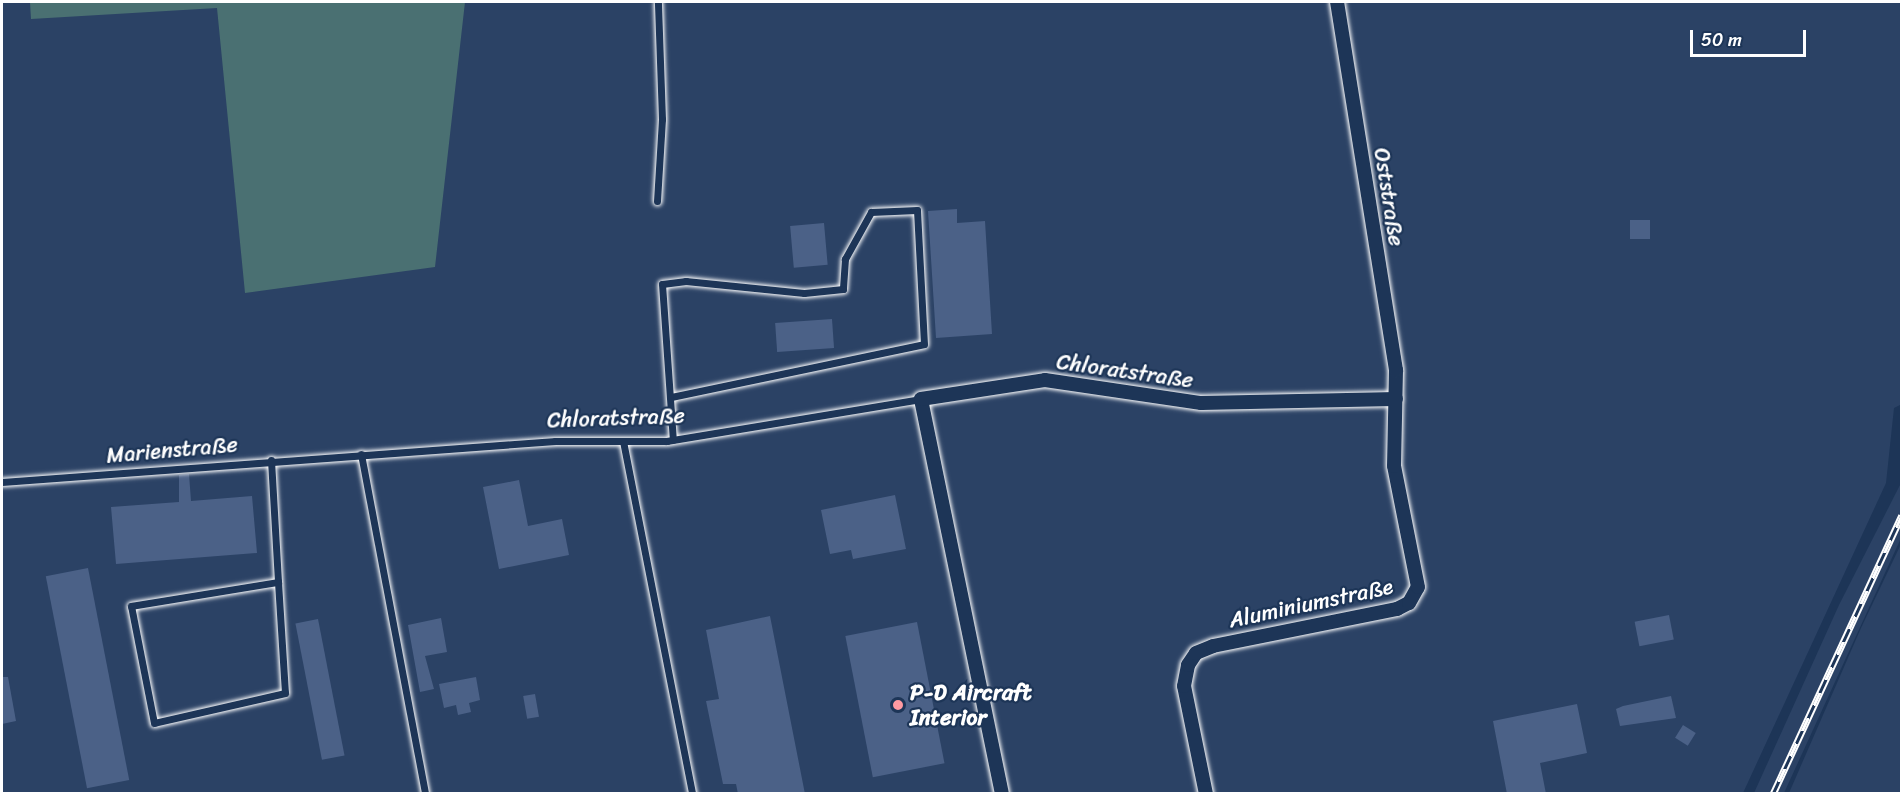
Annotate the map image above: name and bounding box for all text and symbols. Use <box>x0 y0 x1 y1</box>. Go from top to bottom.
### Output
scale bar <box>1693 18 1808 56</box>
text: 50 m <box>1701 24 1742 56</box>
street label: Oststraße <box>1368 146 1410 248</box>
street label: Chloratstraße <box>1055 348 1195 394</box>
street label: Chloratstraße <box>547 402 685 434</box>
street label: Marienstraße <box>105 431 239 469</box>
street label: Aluminiumstraße <box>1227 573 1395 633</box>
place label: P-D Aircraft Interior <box>910 679 1032 730</box>
marker: P-D Aircraft Interior <box>891 698 905 712</box>

